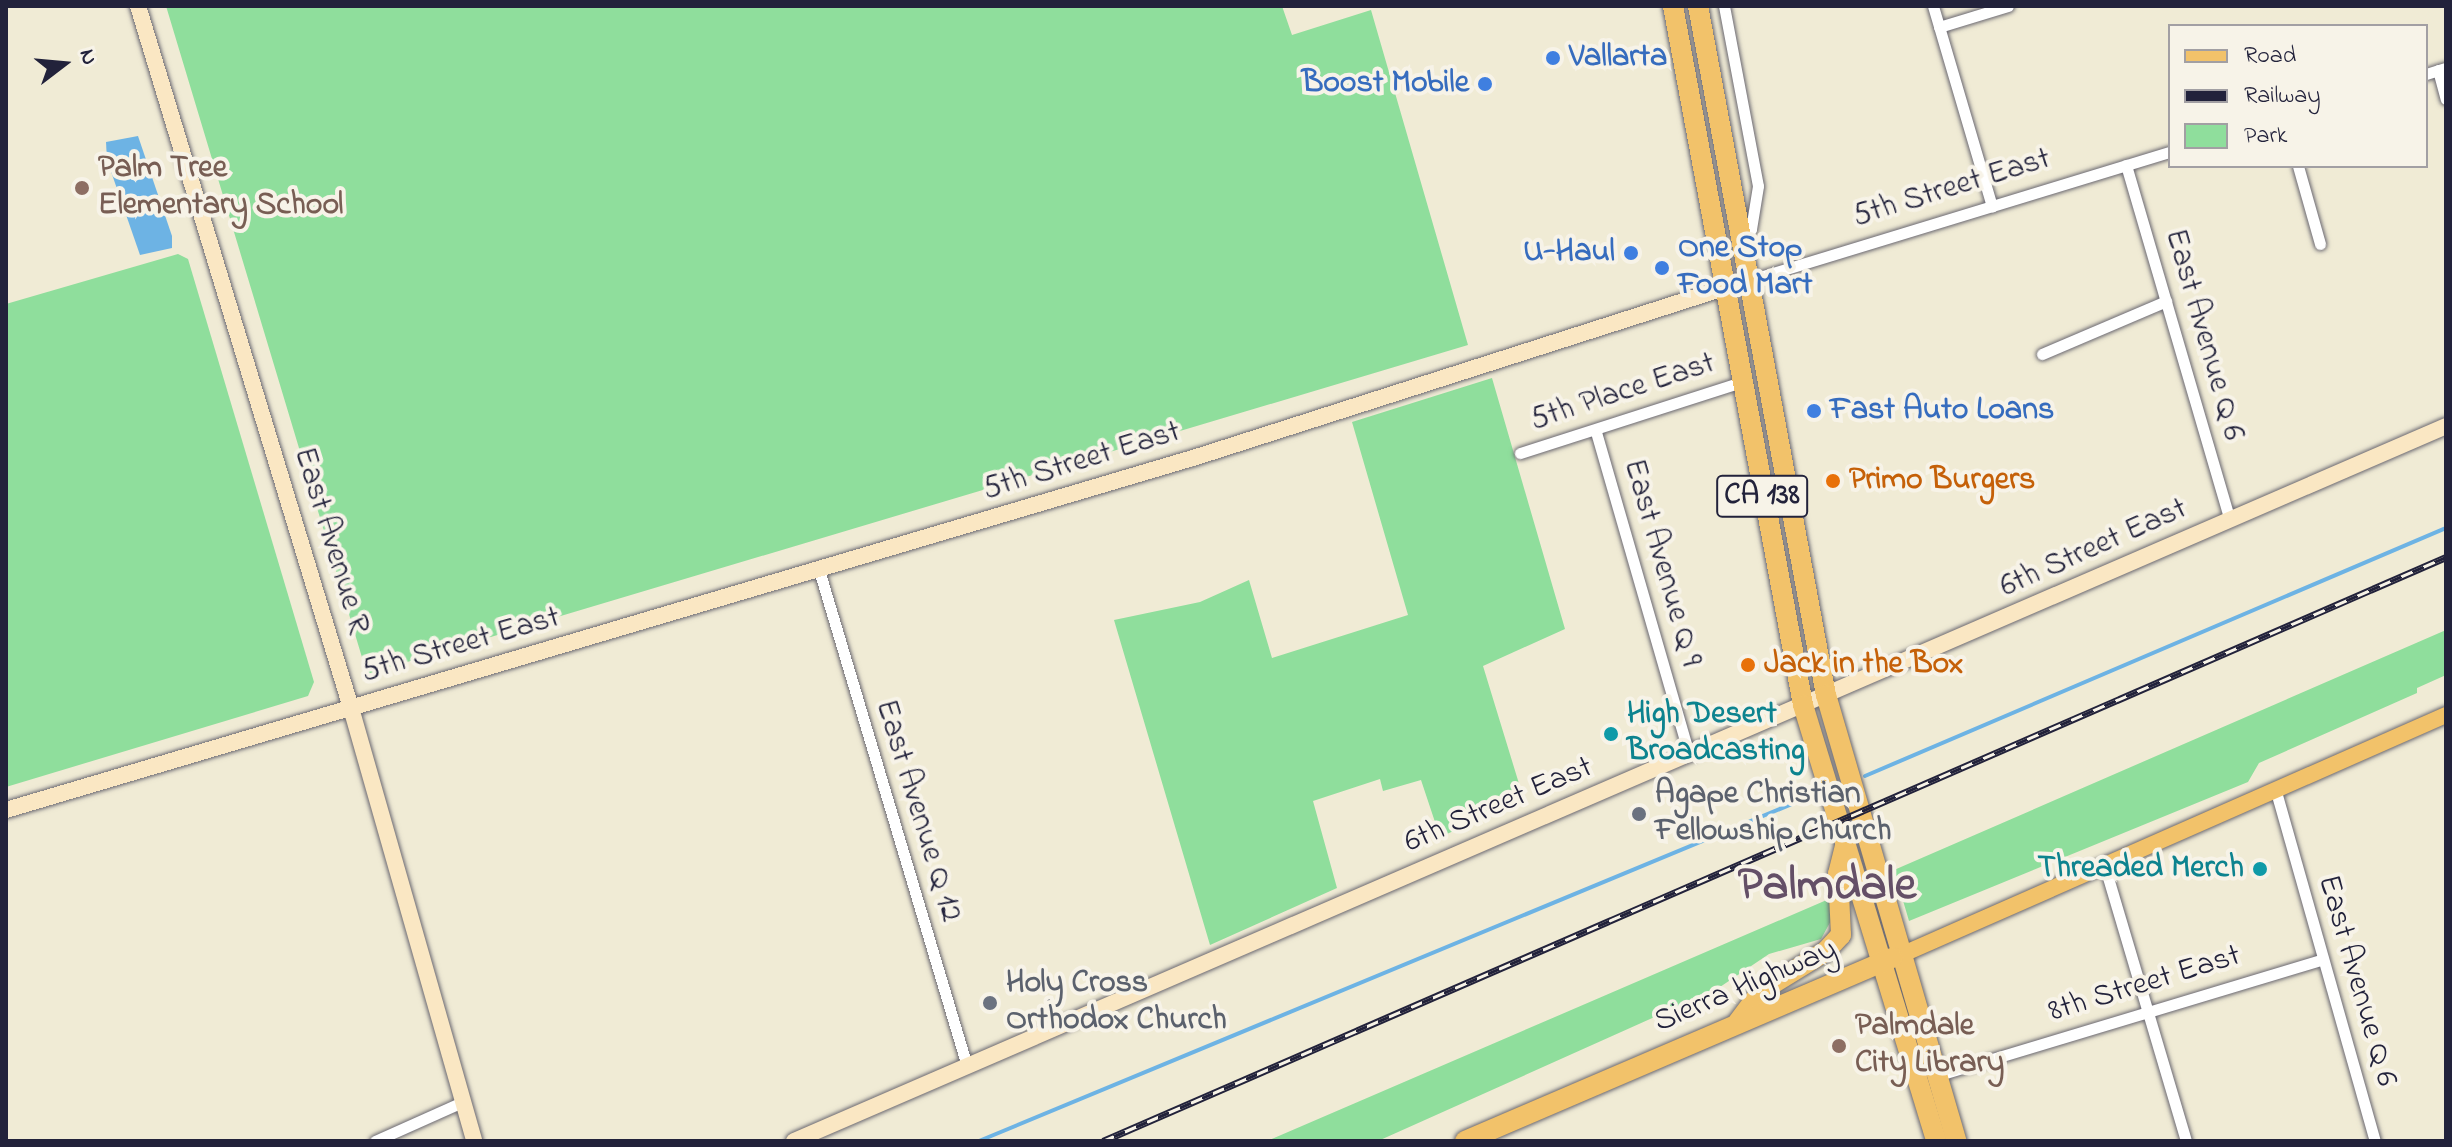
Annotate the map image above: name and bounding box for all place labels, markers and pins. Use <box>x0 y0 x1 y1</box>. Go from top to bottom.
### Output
place label: Vallarta <box>1569 39 1667 77</box>
marker: Vallarta <box>1544 49 1562 67</box>
place label: Boost Mobile <box>1302 65 1469 103</box>
marker: Boost Mobile <box>1476 75 1494 93</box>
place label: Palm Tree Elementary School <box>98 151 343 226</box>
marker: Palm Tree Elementary School <box>73 179 91 197</box>
place label: One Stop Food Mart <box>1678 231 1812 306</box>
place label: U-Haul <box>1523 234 1615 272</box>
marker: U-Haul <box>1622 244 1640 262</box>
marker: One Stop Food Mart <box>1653 259 1671 277</box>
place label: Fast Auto Loans <box>1830 392 2054 430</box>
marker: Fast Auto Loans <box>1805 402 1823 420</box>
place label: Primo Burgers <box>1849 462 2035 500</box>
marker: Primo Burgers <box>1824 472 1842 490</box>
place label: Jack in the Box <box>1764 646 1963 684</box>
marker: Jack in the Box <box>1739 656 1757 674</box>
place label: High Desert Broadcasting <box>1627 697 1805 772</box>
marker: High Desert Broadcasting <box>1602 725 1620 743</box>
place label: Agape Christian Fellowship Church <box>1655 777 1891 852</box>
marker: Agape Christian Fellowship Church <box>1630 805 1648 823</box>
place label: Threaded Merch <box>2038 850 2244 888</box>
marker: Threaded Merch <box>2251 860 2269 878</box>
place label: Holy Cross Orthodox Church <box>1006 966 1227 1041</box>
marker: Holy Cross Orthodox Church <box>981 994 999 1012</box>
place label: Palmdale City Library <box>1855 1009 2004 1084</box>
marker: Palmdale City Library <box>1830 1037 1848 1055</box>

